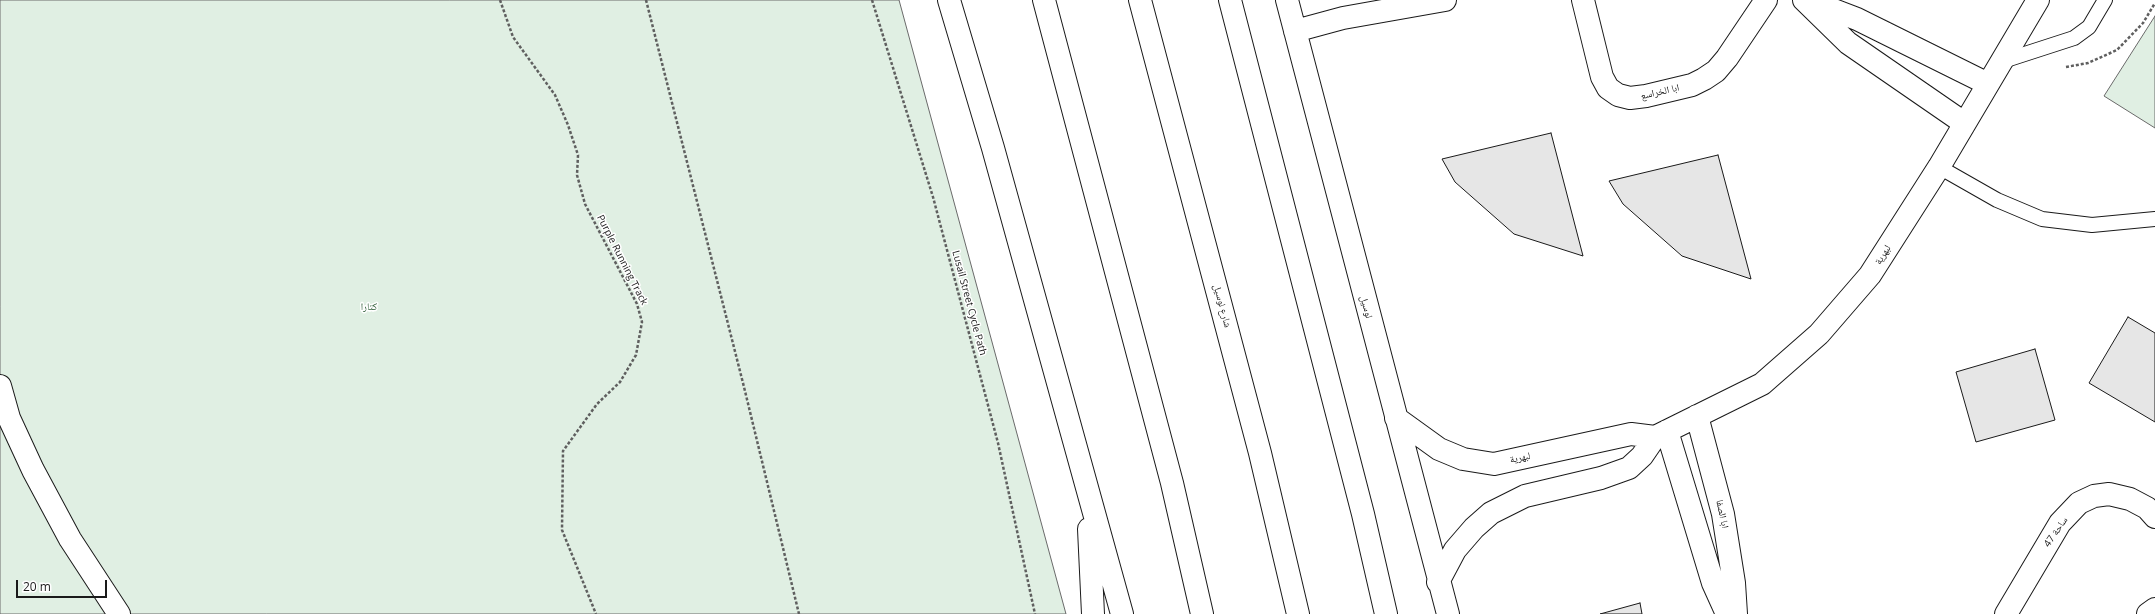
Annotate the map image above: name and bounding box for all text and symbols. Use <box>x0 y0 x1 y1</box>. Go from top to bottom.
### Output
street label: ابا الخراسع <box>1640 82 1680 102</box>
street label: Purple Running Track <box>594 213 650 307</box>
street label: لبهرية <box>1872 243 1894 267</box>
street label: Lusail Street Cycle Path <box>949 249 989 357</box>
street label: شارع لوسيل <box>1210 283 1234 329</box>
street label: لوسيل <box>1357 294 1375 320</box>
park label: كتارا <box>361 301 377 313</box>
street label: لبهرية <box>1509 450 1531 466</box>
street label: ابا الصفا <box>1713 499 1731 529</box>
street label: ساحة 47 <box>2042 515 2070 549</box>
scale bar <box>18 572 109 598</box>
text: 20 m <box>23 578 51 595</box>

